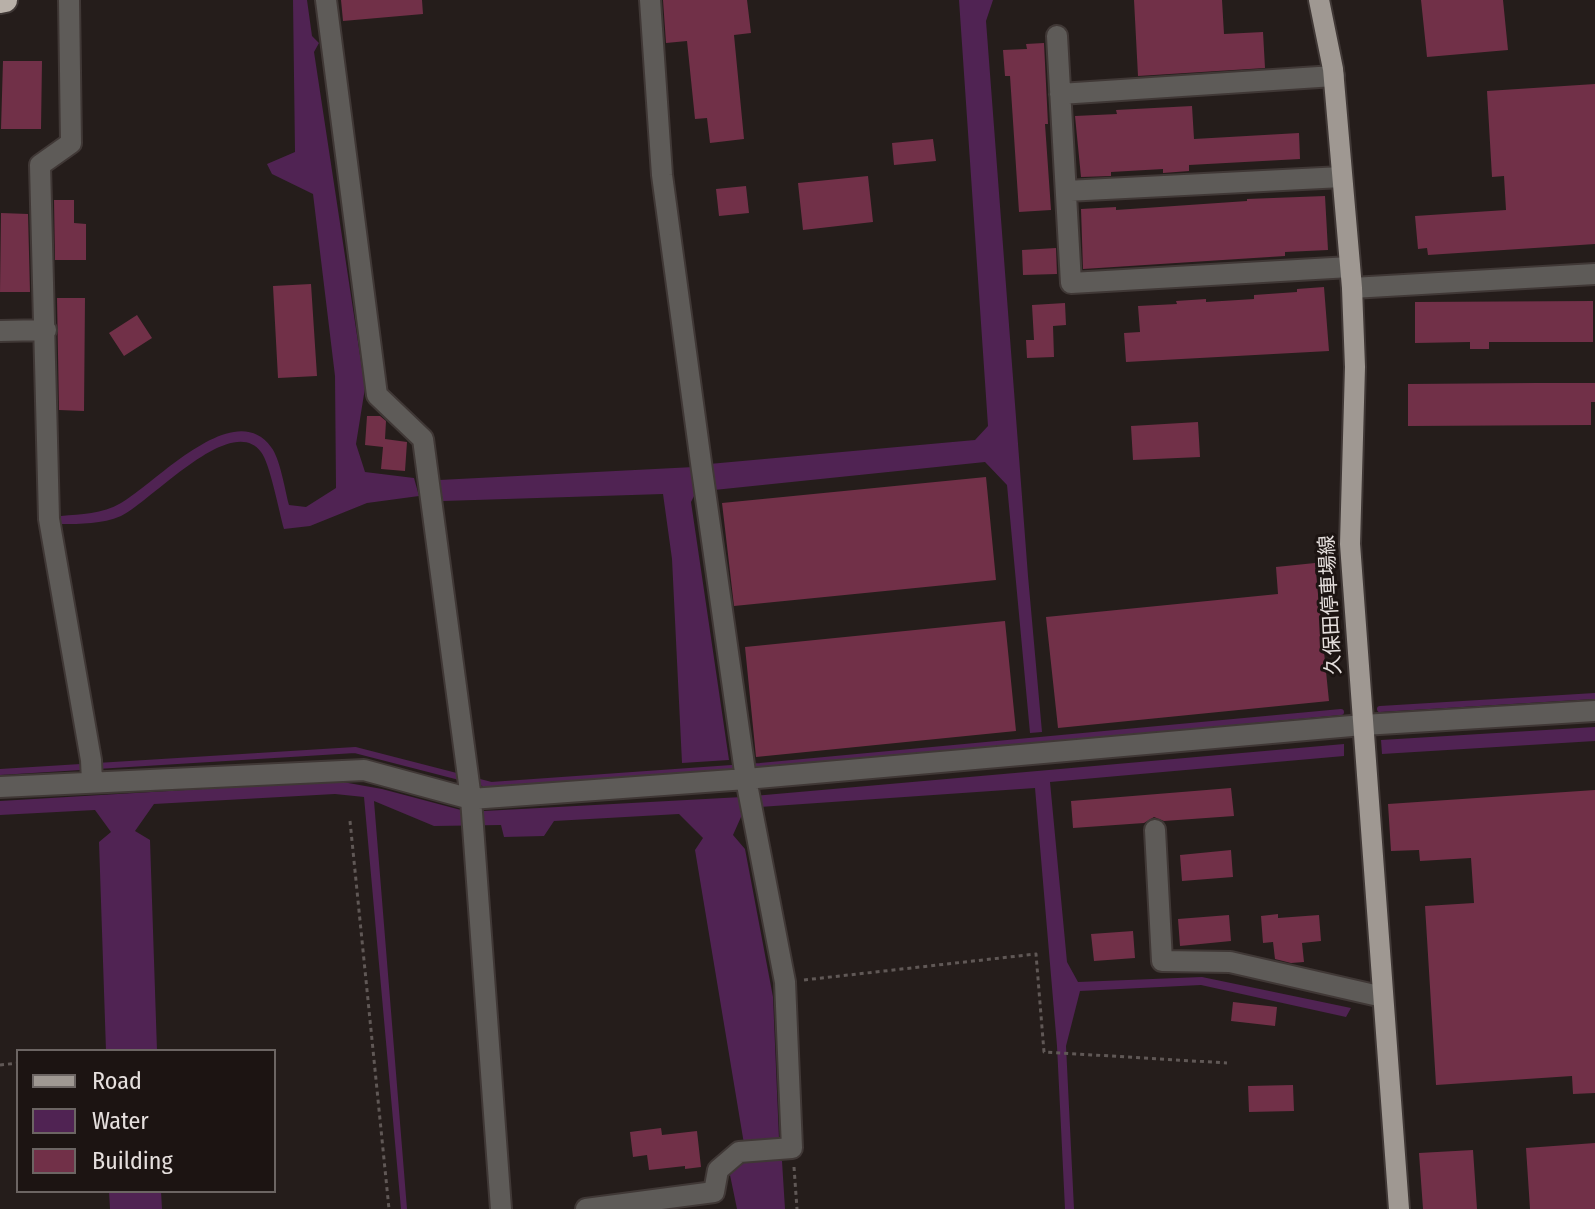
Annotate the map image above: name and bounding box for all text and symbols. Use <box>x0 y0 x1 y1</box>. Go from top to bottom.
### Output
street label: 久保田停車場線 <box>1315 534 1347 676</box>
legend <box>16 1049 276 1193</box>
text: Road <box>92 1067 142 1095</box>
text: Water <box>92 1107 149 1135</box>
text: Building <box>92 1147 173 1175</box>

